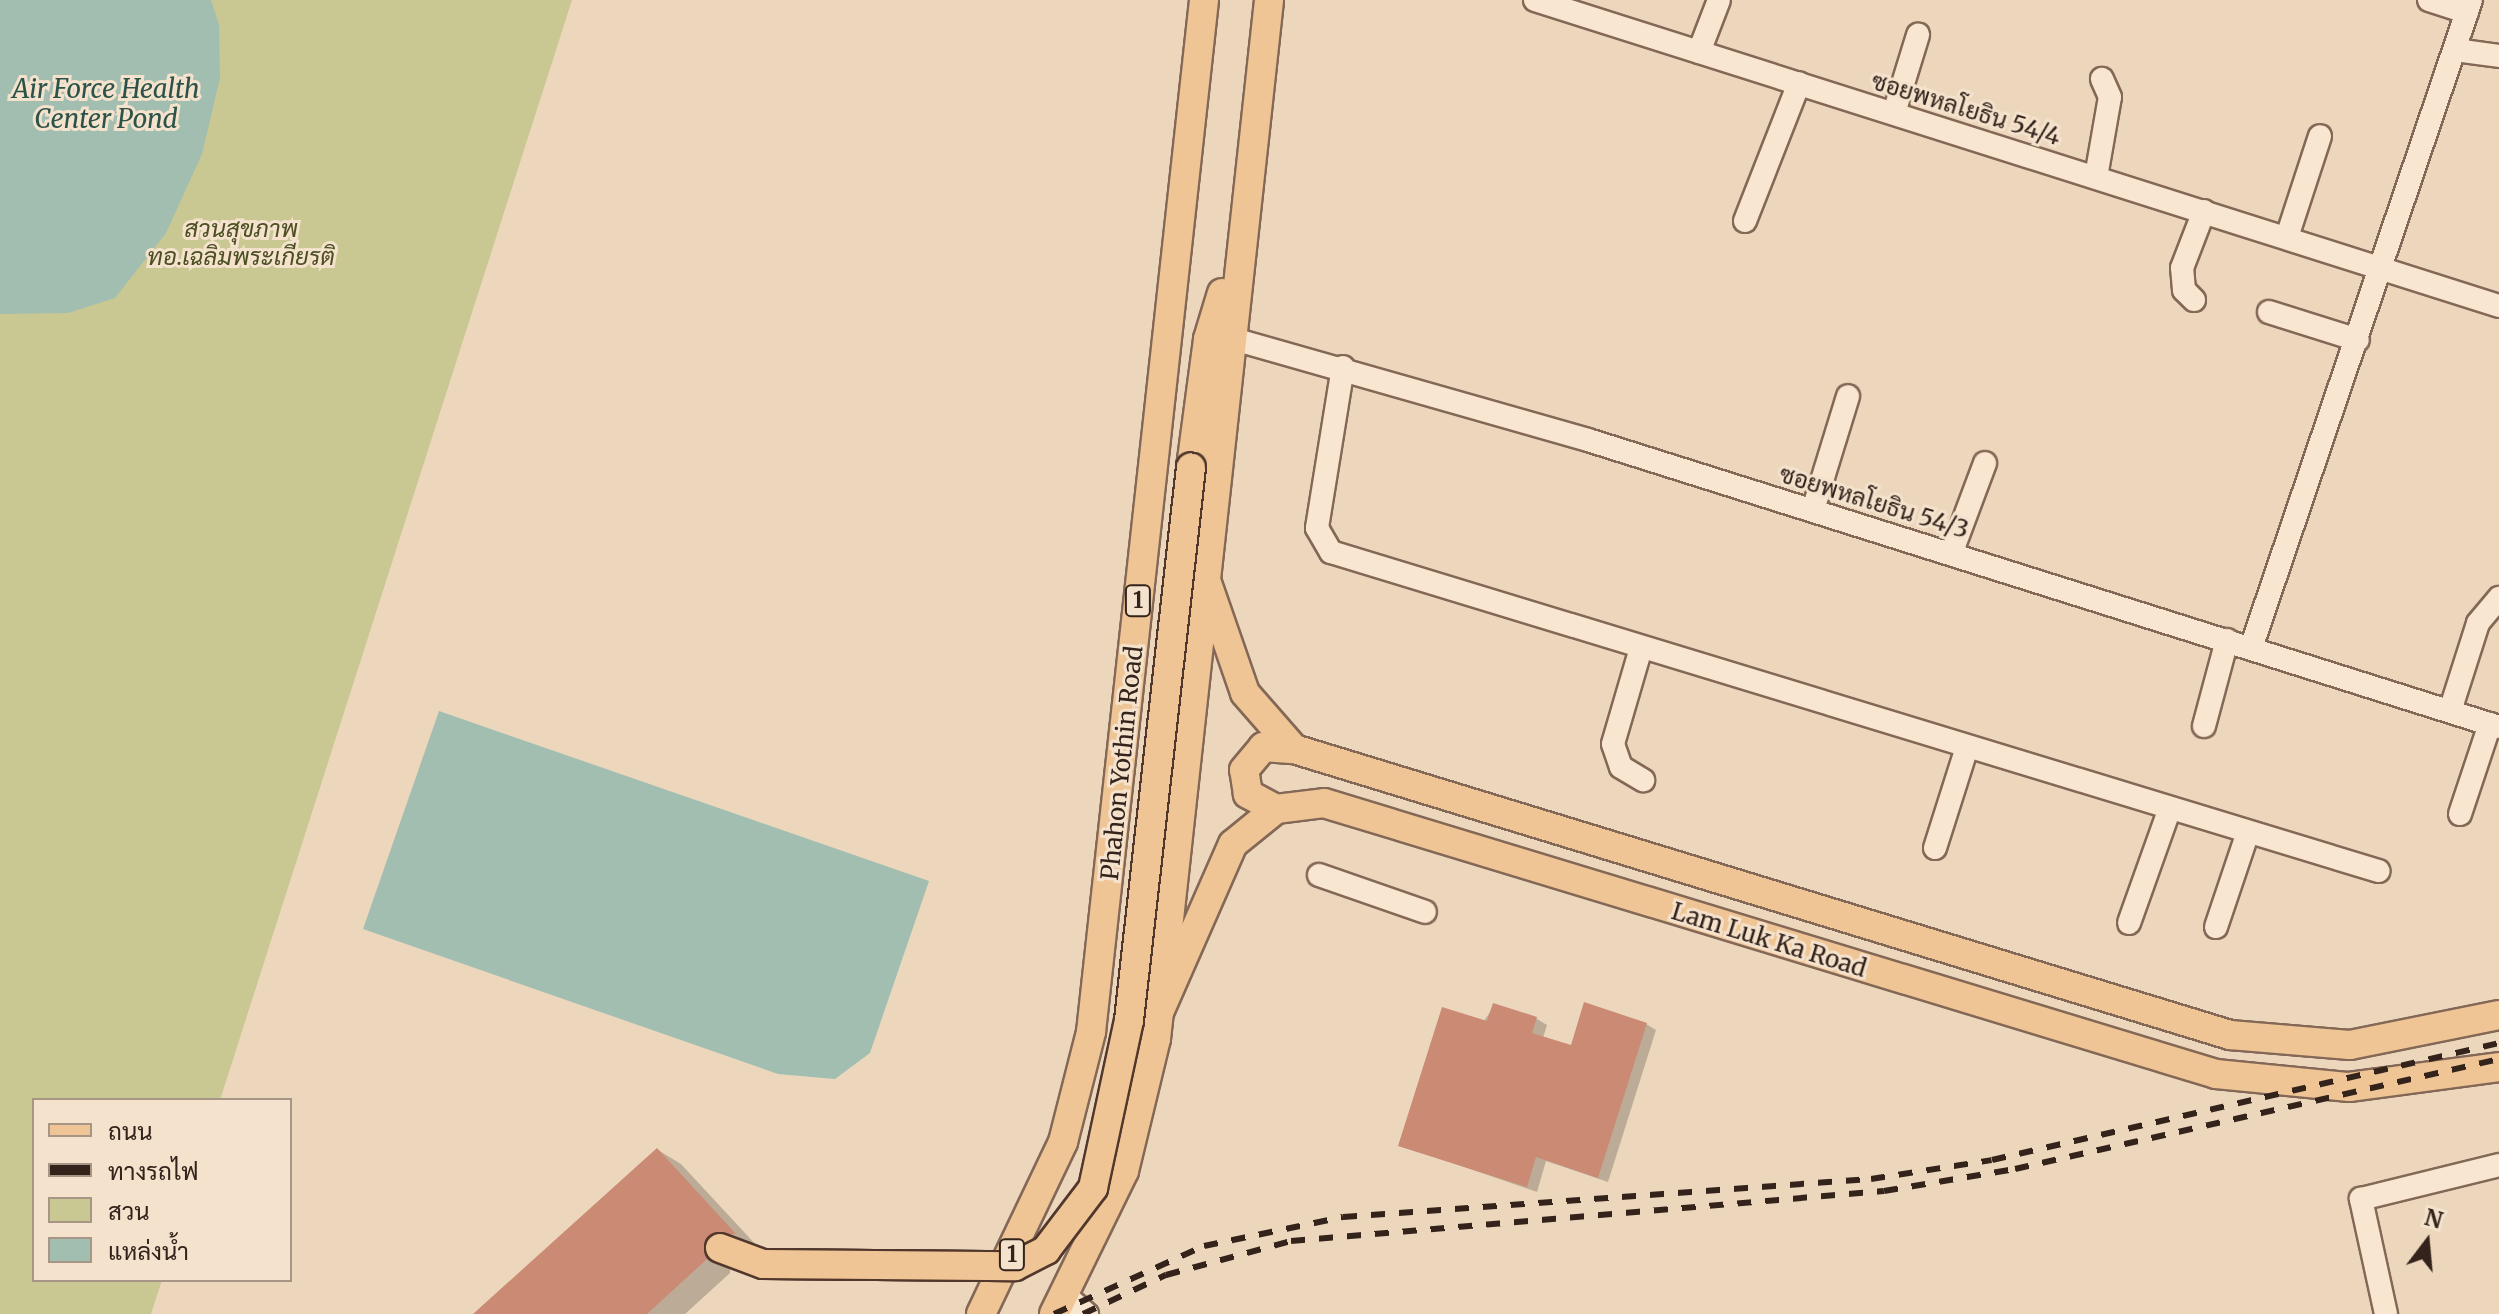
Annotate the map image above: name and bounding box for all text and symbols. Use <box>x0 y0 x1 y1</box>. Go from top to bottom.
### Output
street label: ซอยพหลโยธิน 54/4 <box>1868 67 2064 151</box>
water label: Air Force Health Center Pond <box>12 73 200 134</box>
park label: สวนสุขภาพ ทอ.เฉลิมพระเกียรติ <box>147 215 335 271</box>
street label: ซอยพหลโยธิน 54/3 <box>1776 460 1972 544</box>
road number: 1 <box>1124 583 1152 619</box>
street label: Phahon Yothin Road <box>1095 644 1149 882</box>
street label: Lam Luk Ka Road <box>1668 897 1870 983</box>
legend <box>32 1098 292 1282</box>
text: ถนน <box>108 1116 153 1147</box>
text: ทางรถไฟ <box>108 1156 199 1187</box>
text: สวน <box>108 1196 150 1227</box>
north arrow <box>2387 1202 2467 1282</box>
text: N <box>2421 1203 2446 1235</box>
text: แหล่งน้ำ <box>108 1236 189 1267</box>
road number: 1 <box>998 1237 1026 1273</box>

